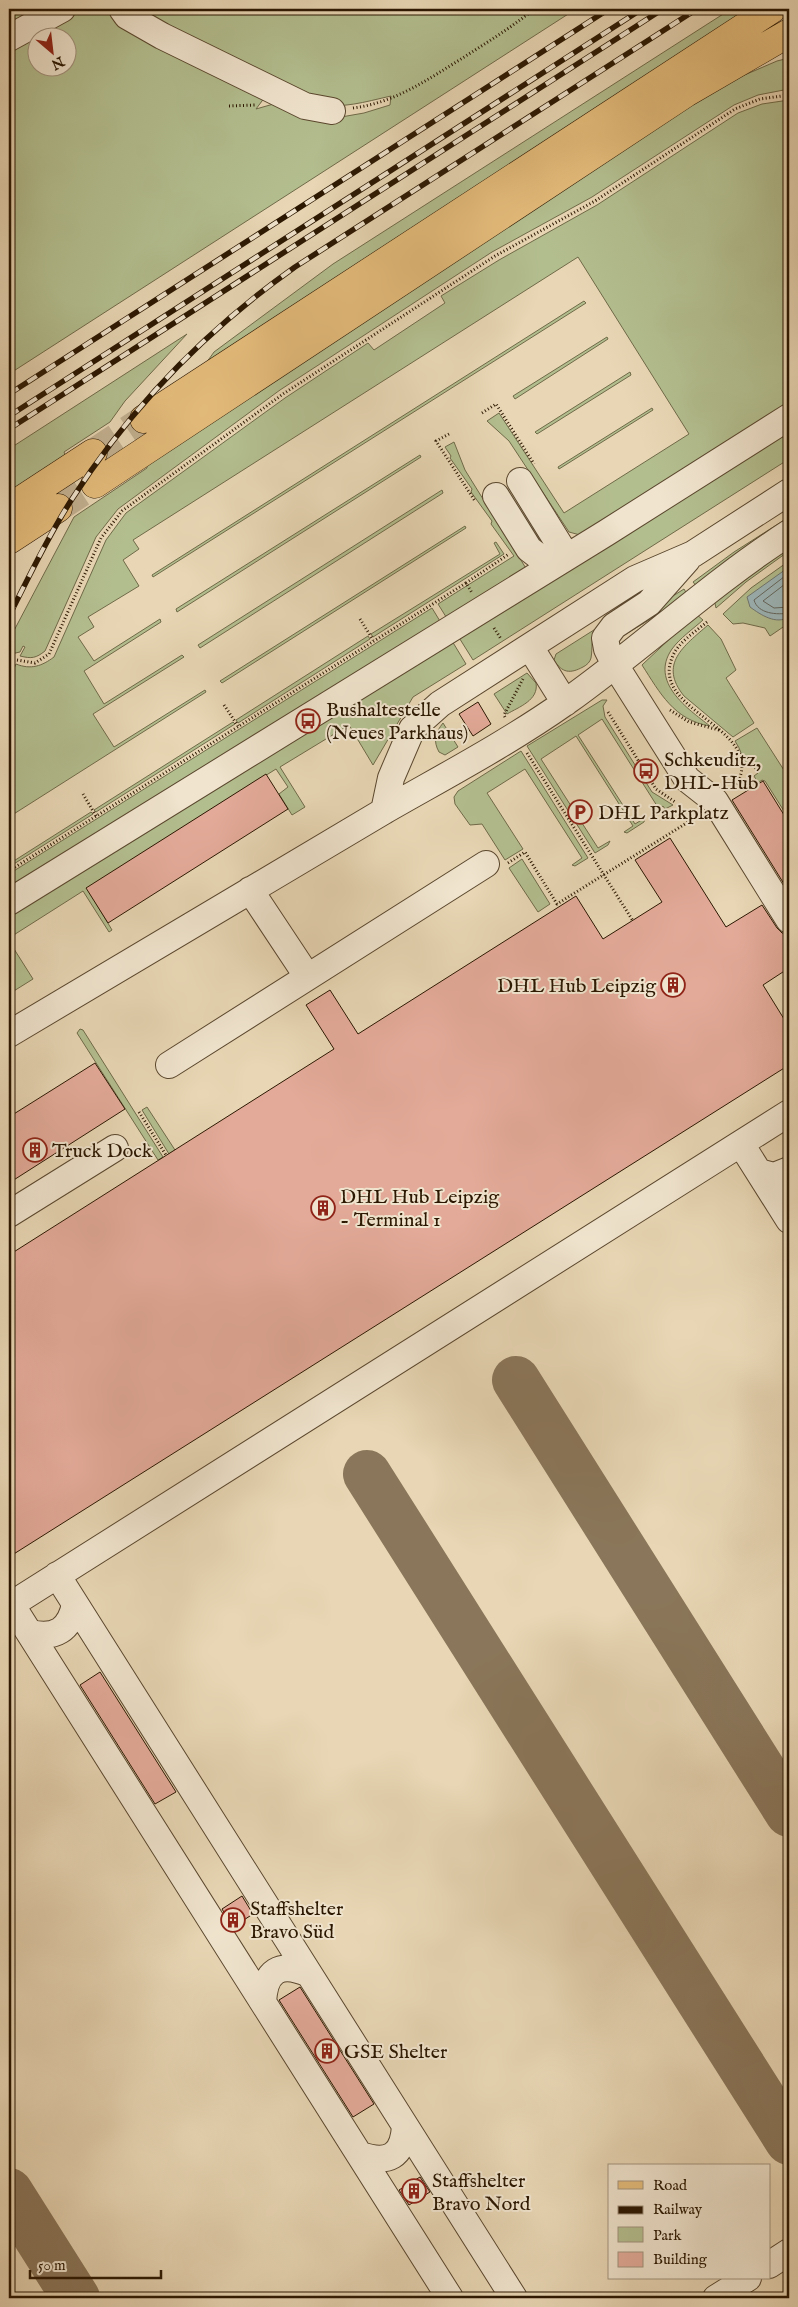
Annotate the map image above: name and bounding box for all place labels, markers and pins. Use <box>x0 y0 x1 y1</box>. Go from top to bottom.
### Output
place label: Bushaltestelle (Neues Parkhaus) <box>326 698 468 746</box>
bus stop icon: Bushaltestelle (Neues Parkhaus) <box>295 708 321 734</box>
place label: Schkeuditz, DHL-Hub <box>664 748 761 796</box>
bus stop icon: Schkeuditz, DHL-Hub <box>633 758 659 784</box>
parking icon: DHL Parkplatz <box>567 799 593 825</box>
place label: DHL Parkplatz <box>598 801 729 826</box>
building icon: DHL Hub Leipzig <box>660 972 686 998</box>
place label: DHL Hub Leipzig <box>497 974 657 999</box>
building icon: Truck Dock <box>22 1137 48 1163</box>
place label: Truck Dock <box>52 1139 153 1164</box>
place label: DHL Hub Leipzig - Terminal 1 <box>340 1185 500 1233</box>
building icon: DHL Hub Leipzig - Terminal 1 <box>310 1195 336 1221</box>
place label: Staffshelter Bravo Süd <box>250 1897 344 1945</box>
building icon: Staffshelter Bravo Süd <box>220 1907 246 1933</box>
building icon: GSE Shelter <box>314 2038 340 2064</box>
place label: GSE Shelter <box>344 2040 448 2065</box>
place label: Staffshelter Bravo Nord <box>432 2169 531 2217</box>
building icon: Staffshelter Bravo Nord <box>401 2178 427 2204</box>

